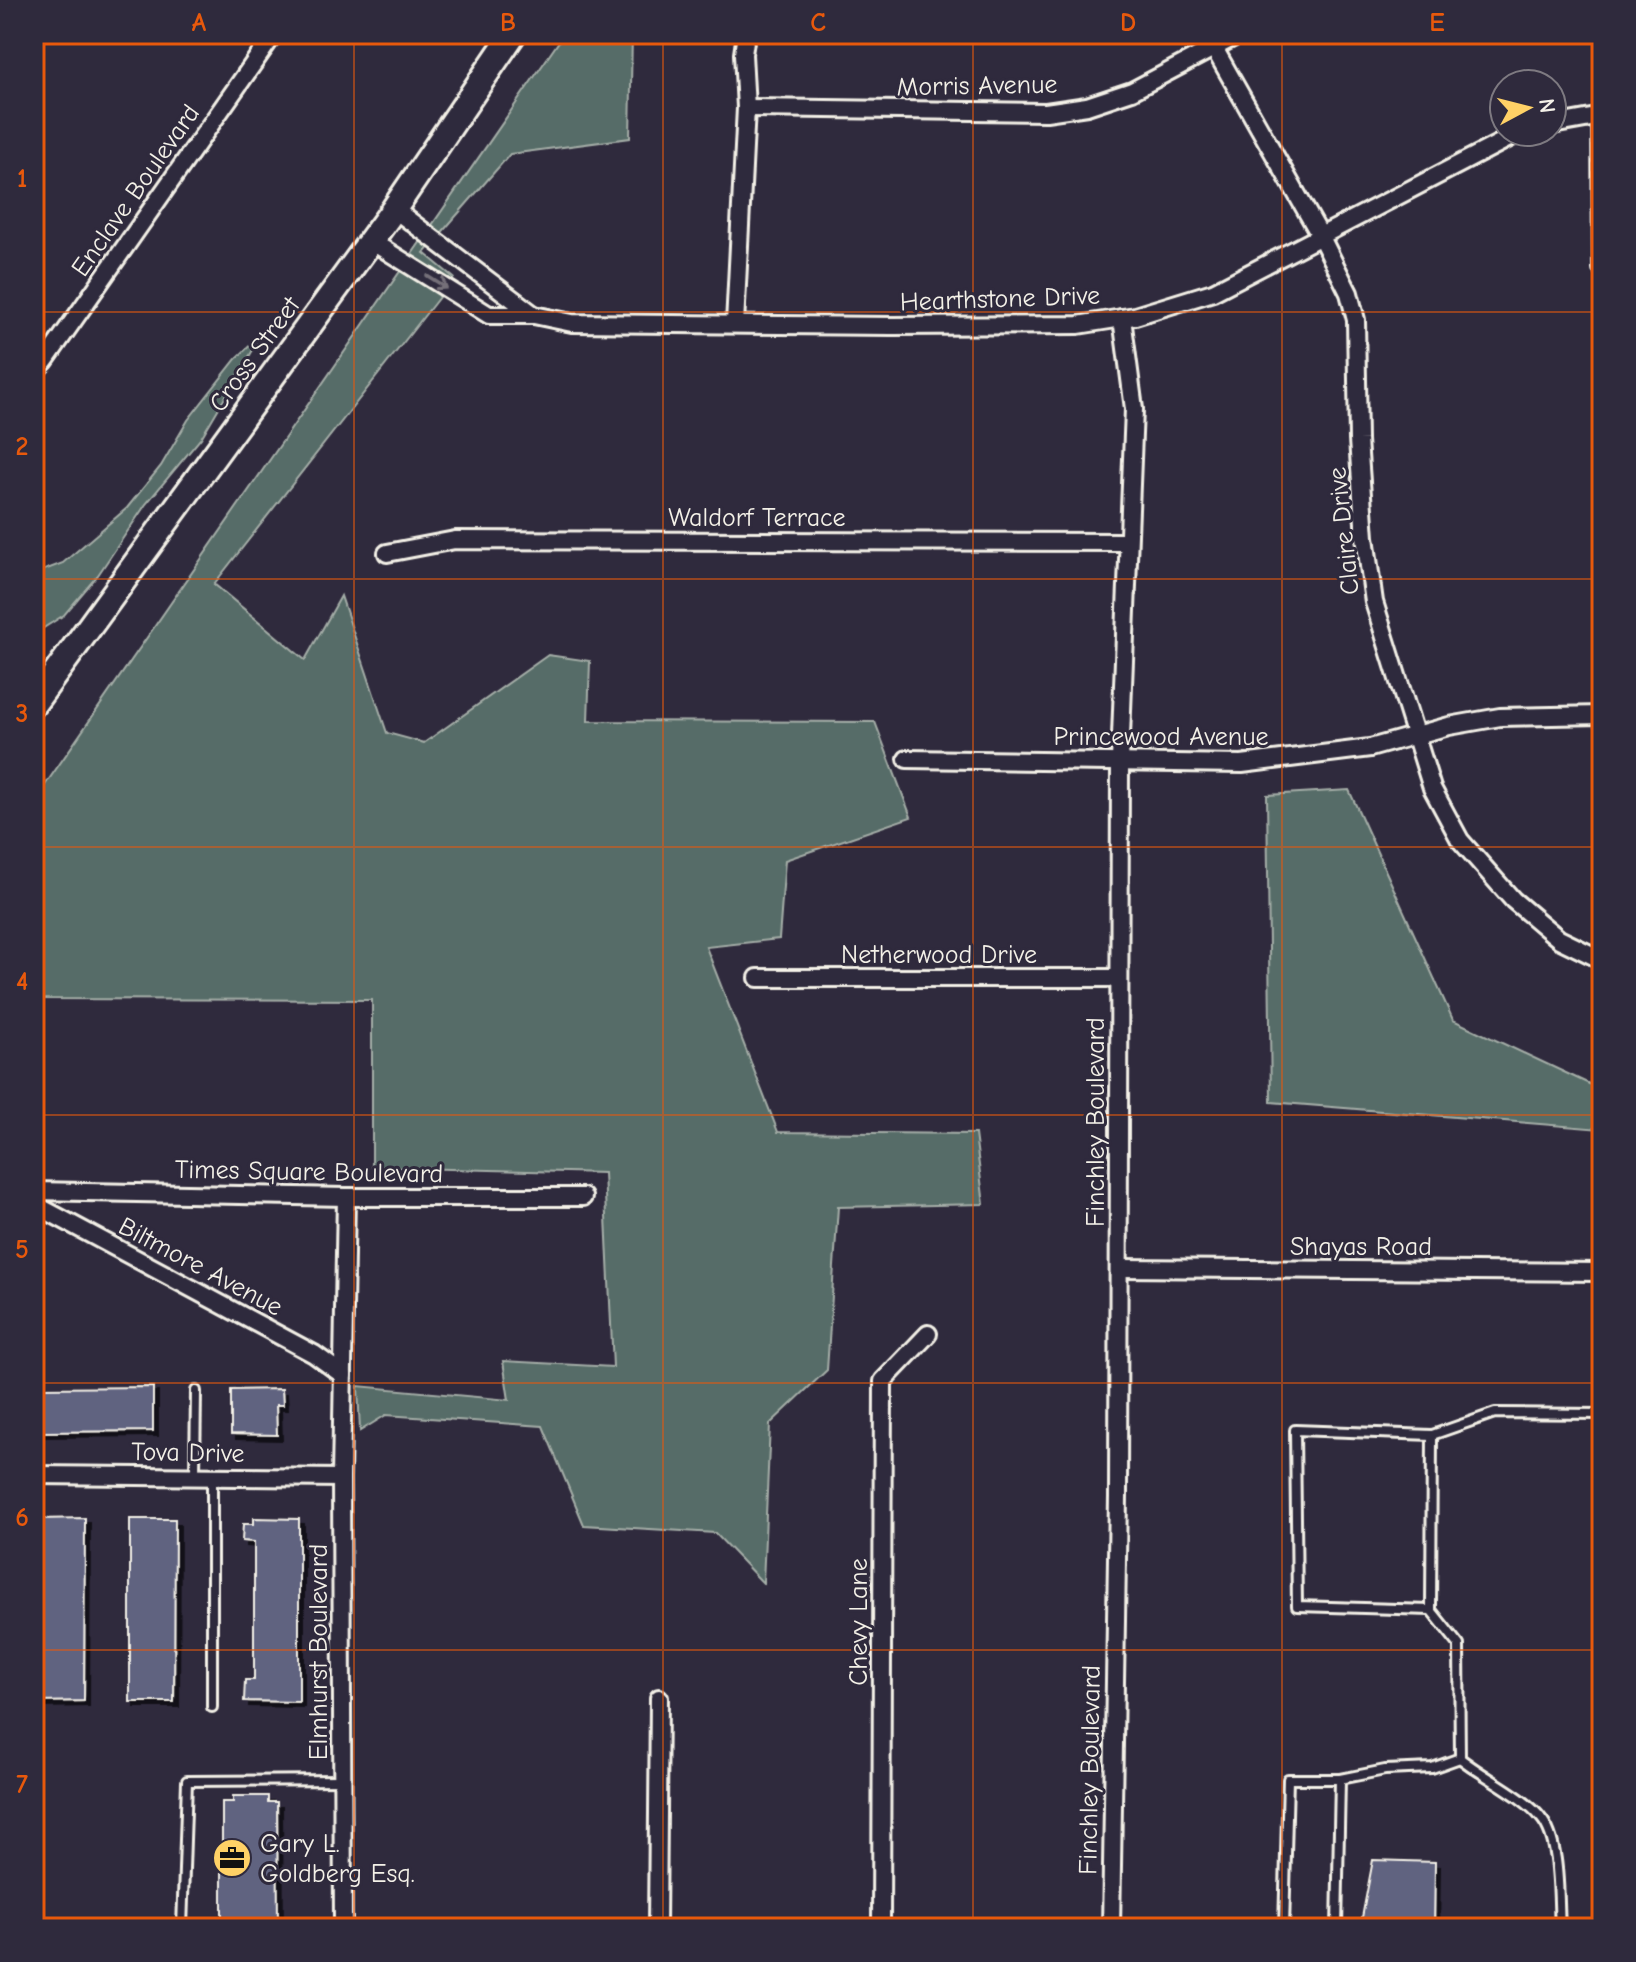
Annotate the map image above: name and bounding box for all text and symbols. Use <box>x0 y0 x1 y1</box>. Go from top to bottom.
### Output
text: A <box>192 8 207 38</box>
text: B <box>500 8 516 38</box>
text: C <box>810 8 826 38</box>
text: D <box>1120 8 1136 38</box>
text: E <box>1429 8 1445 38</box>
north arrow <box>1488 68 1568 148</box>
street label: Morris Avenue <box>896 70 1058 102</box>
text: N <box>1533 97 1561 114</box>
street label: Enclave Boulevard <box>65 99 206 282</box>
text: 1 <box>17 164 27 194</box>
one-way arrow <box>425 275 448 291</box>
street label: Hearthstone Drive <box>899 281 1101 317</box>
street label: Cross Street <box>203 290 307 418</box>
text: 2 <box>16 432 28 462</box>
street label: Claire Drive <box>1322 465 1366 596</box>
street label: Waldorf Terrace <box>668 503 846 533</box>
text: 3 <box>16 699 28 729</box>
street label: Princewood Avenue <box>1054 722 1268 752</box>
street label: Netherwood Drive <box>841 940 1037 970</box>
text: 4 <box>16 967 28 997</box>
street label: Finchley Boulevard <box>1081 1017 1111 1227</box>
street label: Times Square Boulevard <box>174 1155 443 1189</box>
street label: Biltmore Avenue <box>114 1211 288 1323</box>
street label: Shayas Road <box>1290 1232 1432 1262</box>
text: 5 <box>15 1235 29 1265</box>
street label: Tova Drive <box>131 1437 245 1469</box>
text: 6 <box>15 1503 29 1533</box>
street label: Elmhurst Boulevard <box>304 1544 334 1760</box>
street label: Chevy Lane <box>844 1558 874 1686</box>
street label: Finchley Boulevard <box>1073 1665 1107 1875</box>
text: 7 <box>16 1770 28 1800</box>
place label: Gary L. Goldberg Esq. <box>260 1829 415 1889</box>
office icon: Gary L. Goldberg Esq. <box>211 1837 253 1879</box>

